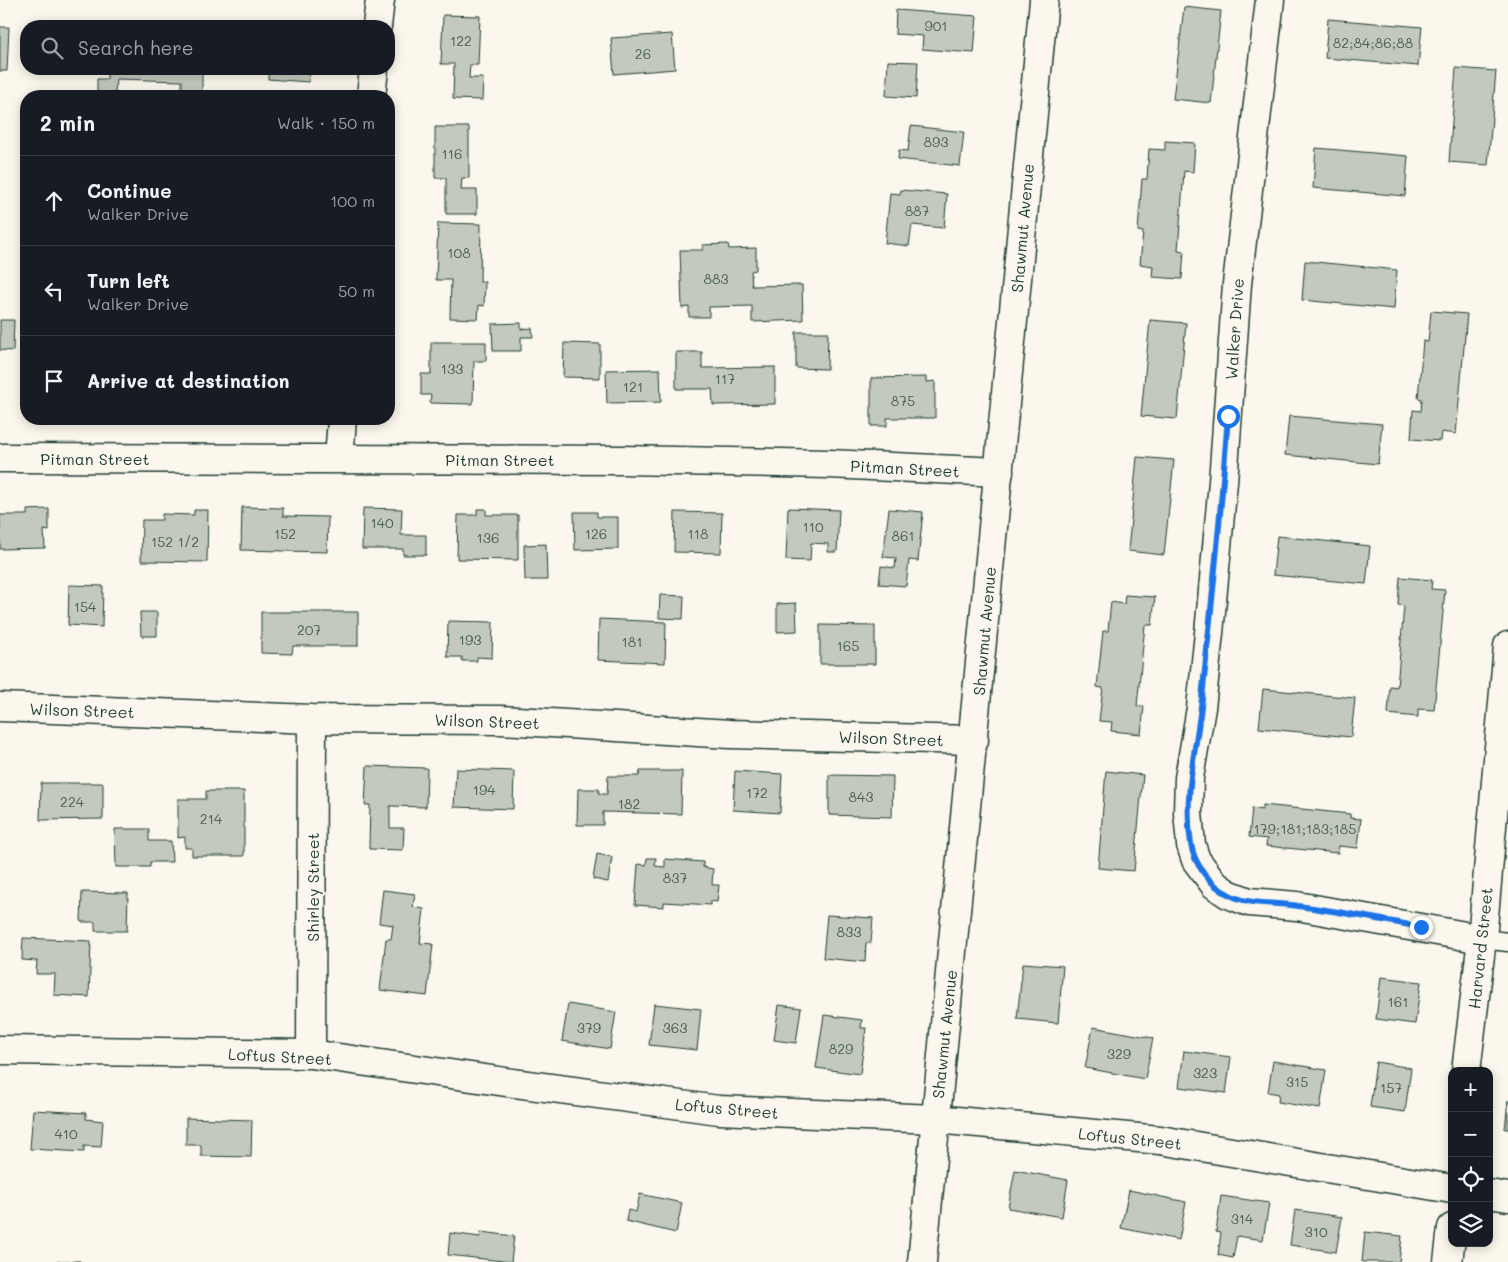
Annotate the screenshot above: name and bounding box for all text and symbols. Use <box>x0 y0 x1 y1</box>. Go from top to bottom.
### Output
house number: 901 <box>924 16 948 35</box>
search box <box>20 20 395 75</box>
house number: 122 <box>450 31 472 50</box>
house number: 82;84;86;88 <box>1333 33 1413 52</box>
icon: search <box>38 34 66 62</box>
text: Search here <box>78 35 194 60</box>
house number: 26 <box>635 44 651 63</box>
text: 2 min <box>40 109 95 136</box>
text: Walk · 150 m <box>277 112 375 133</box>
house number: 893 <box>924 132 948 151</box>
house number: 116 <box>442 144 462 163</box>
street label: Shawmut Avenue <box>1006 163 1038 293</box>
text: Continue <box>87 178 172 203</box>
icon: ahead <box>40 187 68 215</box>
text: 100 m <box>330 190 375 211</box>
house number: 887 <box>905 201 930 220</box>
text: Walker Drive <box>87 203 189 224</box>
house number: 108 <box>447 243 471 262</box>
text: Turn left <box>87 268 170 293</box>
house number: 883 <box>703 269 729 288</box>
icon: left <box>40 277 68 305</box>
street label: Walker Drive <box>1220 277 1248 381</box>
text: 50 m <box>338 280 375 301</box>
text: Walker Drive <box>87 293 189 314</box>
house number: 133 <box>441 359 463 378</box>
icon: arrive <box>40 367 68 395</box>
text: Arrive at destination <box>87 368 290 393</box>
house number: 117 <box>715 369 735 388</box>
house number: 121 <box>623 377 643 396</box>
house number: 875 <box>891 391 915 410</box>
route start <box>1217 405 1240 428</box>
street label: Pitman Street <box>40 448 150 469</box>
street label: Pitman Street <box>445 449 555 470</box>
street label: Pitman Street <box>850 455 960 481</box>
house number: 140 <box>370 513 394 532</box>
house number: 110 <box>802 517 824 536</box>
house number: 152 <box>274 524 296 543</box>
house number: 126 <box>585 524 607 543</box>
house number: 118 <box>688 524 709 543</box>
house number: 861 <box>891 526 915 545</box>
house number: 136 <box>477 528 499 547</box>
house number: 152 1/2 <box>151 532 199 551</box>
street label: Shawmut Avenue <box>968 566 1000 696</box>
house number: 154 <box>74 597 97 616</box>
house number: 207 <box>297 620 321 639</box>
house number: 193 <box>459 630 481 649</box>
house number: 181 <box>622 632 643 651</box>
house number: 165 <box>837 636 859 655</box>
street label: Wilson Street <box>29 698 135 722</box>
street label: Wilson Street <box>434 709 540 733</box>
street label: Wilson Street <box>838 726 944 750</box>
house number: 194 <box>473 780 496 799</box>
house number: 172 <box>746 783 768 802</box>
house number: 843 <box>849 787 873 806</box>
house number: 224 <box>60 792 85 811</box>
house number: 182 <box>618 794 640 813</box>
house number: 214 <box>200 809 223 828</box>
house number: 179;181;183;185 <box>1254 819 1356 838</box>
street label: Shirley Street <box>302 832 323 942</box>
house number: 837 <box>663 868 687 887</box>
street label: Harvard Street <box>1463 886 1497 1010</box>
route end <box>1410 916 1433 939</box>
house number: 833 <box>837 922 861 941</box>
street label: Shawmut Avenue <box>927 969 961 1099</box>
house number: 161 <box>1388 992 1408 1011</box>
house number: 379 <box>577 1018 601 1037</box>
house number: 363 <box>663 1018 687 1037</box>
house number: 829 <box>829 1039 853 1058</box>
street label: Loftus Street <box>228 1043 332 1069</box>
house number: 329 <box>1107 1044 1131 1063</box>
house number: 323 <box>1193 1063 1217 1082</box>
map controls <box>1448 1067 1493 1247</box>
button: + <box>1448 1067 1493 1112</box>
house number: 315 <box>1286 1072 1308 1091</box>
house number: 157 <box>1380 1078 1402 1097</box>
street label: Loftus Street <box>674 1093 780 1123</box>
button: − <box>1448 1112 1493 1157</box>
street label: Loftus Street <box>1077 1122 1183 1154</box>
house number: 410 <box>54 1124 78 1143</box>
button: locate <box>1448 1157 1493 1202</box>
button: layers <box>1448 1202 1493 1247</box>
house number: 314 <box>1231 1209 1254 1228</box>
house number: 310 <box>1304 1222 1328 1241</box>

